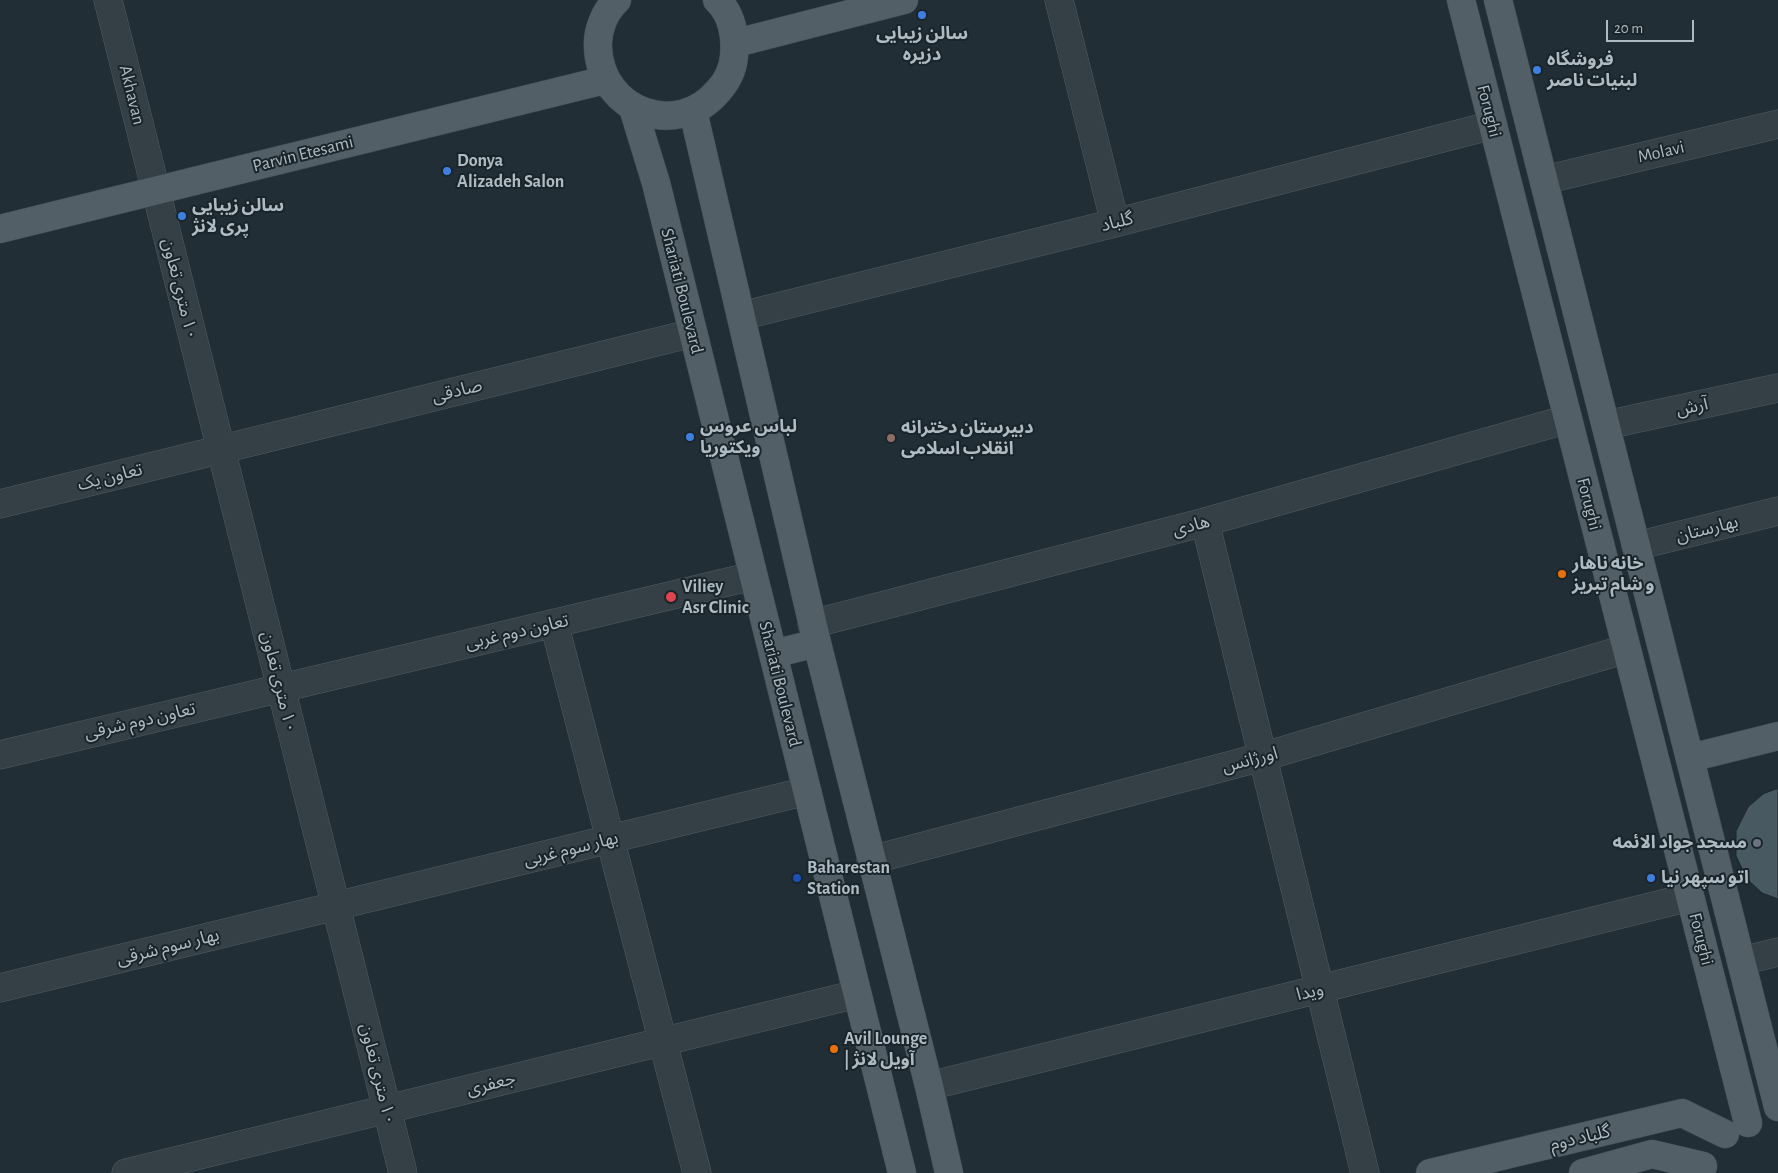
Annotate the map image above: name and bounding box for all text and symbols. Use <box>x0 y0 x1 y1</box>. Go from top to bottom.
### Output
marker: سالن زیبایی دزیره <box>916 9 928 21</box>
scale bar <box>1608 10 1696 42</box>
text: 20 m <box>1614 21 1643 36</box>
place label: سالن زیبایی دزیره <box>876 23 968 66</box>
place label: فروشگاه لبنیات ناصر <box>1547 49 1637 92</box>
street label: Akhavan <box>114 63 150 127</box>
marker: فروشگاه لبنیات ناصر <box>1531 64 1543 76</box>
street label: Forughi <box>1472 83 1506 139</box>
street label: Parvin Etesami <box>250 131 356 177</box>
street label: Molavi <box>1636 136 1686 168</box>
place label: Donya Alizadeh Salon <box>457 150 564 192</box>
marker: Donya Alizadeh Salon <box>441 165 453 177</box>
place label: سالن زیبایی پری لانژ <box>192 195 284 238</box>
street label: گلباد <box>1098 208 1136 236</box>
marker: سالن زیبایی پری لانژ <box>176 210 188 222</box>
street label: Shariati Boulevard <box>656 226 708 356</box>
street label: ١٠ متری تعاون <box>157 236 203 342</box>
street label: صادقی <box>429 374 485 408</box>
street label: آرش <box>1674 393 1710 421</box>
place label: لباس عروس ويكتوريا <box>700 416 797 458</box>
place label: دبیرستان دخترانه انقلاب اسلامی <box>901 417 1033 459</box>
marker: لباس عروس ويكتوريا <box>684 431 696 443</box>
marker: دبیرستان دخترانه انقلاب اسلامی <box>885 432 897 444</box>
street label: تعاون یک <box>75 459 145 495</box>
street label: Forughi <box>1572 476 1606 532</box>
street label: هادی <box>1170 511 1212 541</box>
street label: بهارستان <box>1673 511 1741 547</box>
place label: خانه ناهار و شام تبریز <box>1572 553 1655 596</box>
marker: خانه ناهار و شام تبریز <box>1556 568 1568 580</box>
place label: Viliey Asr Clinic <box>682 576 749 618</box>
marker: Viliey Asr Clinic <box>664 590 678 604</box>
street label: تعاون دوم غربی <box>463 610 571 654</box>
street label: Shariati Boulevard <box>754 619 806 749</box>
street label: ١٠ متری تعاون <box>256 629 302 735</box>
street label: تعاون دوم شرقی <box>82 698 198 744</box>
street label: اورژانس <box>1220 742 1280 778</box>
street label: بهار سوم غربی <box>521 827 621 871</box>
place label: مسجد جواد الائمه <box>1612 832 1747 854</box>
marker: مسجد جواد الائمه <box>1751 837 1763 849</box>
place label: Baharestan Station <box>807 857 890 900</box>
place label: اتو سپهر نیا <box>1661 867 1749 889</box>
marker: Baharestan Station <box>791 872 803 884</box>
marker: اتو سپهر نیا <box>1645 872 1657 884</box>
street label: Forughi <box>1684 911 1718 967</box>
street label: بهار سوم شرقی <box>114 924 222 970</box>
street label: ویدا <box>1294 978 1326 1006</box>
street label: ١٠ متری تعاون <box>355 1021 401 1127</box>
place label: Avil Lounge | آویل لانژ <box>844 1028 927 1070</box>
marker: Avil Lounge | آویل لانژ <box>828 1043 840 1055</box>
street label: جعفری <box>464 1068 518 1100</box>
street label: گلباد دوم <box>1548 1121 1612 1155</box>

